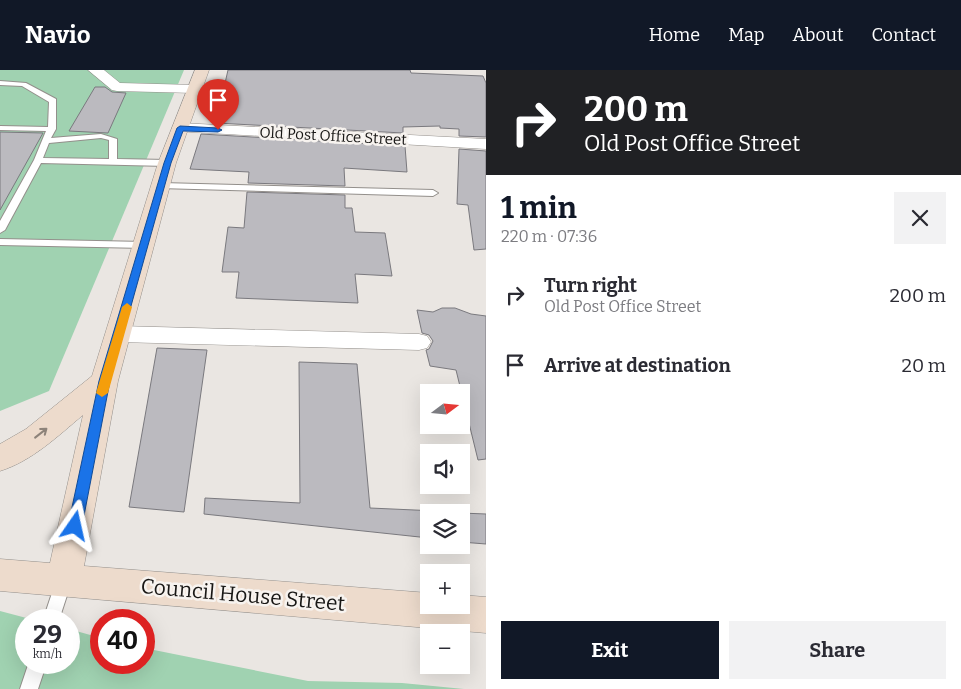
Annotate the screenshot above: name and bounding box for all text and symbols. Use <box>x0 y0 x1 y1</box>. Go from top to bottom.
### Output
text: Navio <box>25 21 91 49</box>
text: Home <box>649 24 700 46</box>
text: Map <box>728 24 764 46</box>
text: About <box>792 24 843 46</box>
text: Contact <box>871 24 936 46</box>
pin <box>197 79 239 130</box>
icon: arrive <box>204 86 232 114</box>
text: 200 m <box>584 88 688 130</box>
icon: right <box>501 90 566 155</box>
street label: Old Post Office Street <box>259 123 408 149</box>
text: Old Post Office Street <box>584 130 800 157</box>
text: 1 min <box>501 190 577 226</box>
button: close <box>894 192 946 244</box>
text: 220 m · 07:36 <box>501 227 597 246</box>
text: Turn right <box>544 274 637 297</box>
icon: right <box>501 281 529 309</box>
text: 200 m <box>889 284 946 307</box>
text: Old Post Office Street <box>544 297 701 316</box>
icon: arrive <box>501 351 529 379</box>
text: Arrive at destination <box>544 354 731 377</box>
text: 20 m <box>902 354 946 377</box>
north arrow <box>420 384 470 434</box>
map controls <box>420 384 470 674</box>
one-way arrow <box>34 428 48 438</box>
button: sound <box>420 444 470 494</box>
position arrow <box>48 499 100 551</box>
button: layers <box>420 504 470 554</box>
button: + <box>420 564 470 614</box>
street label: Council House Street <box>140 573 347 617</box>
speed limit sign: 40 <box>90 609 155 674</box>
text: 29 <box>33 620 62 650</box>
button: Exit <box>501 621 719 679</box>
button: Share <box>729 621 946 679</box>
button: − <box>420 624 470 674</box>
text: km/h <box>33 647 62 661</box>

